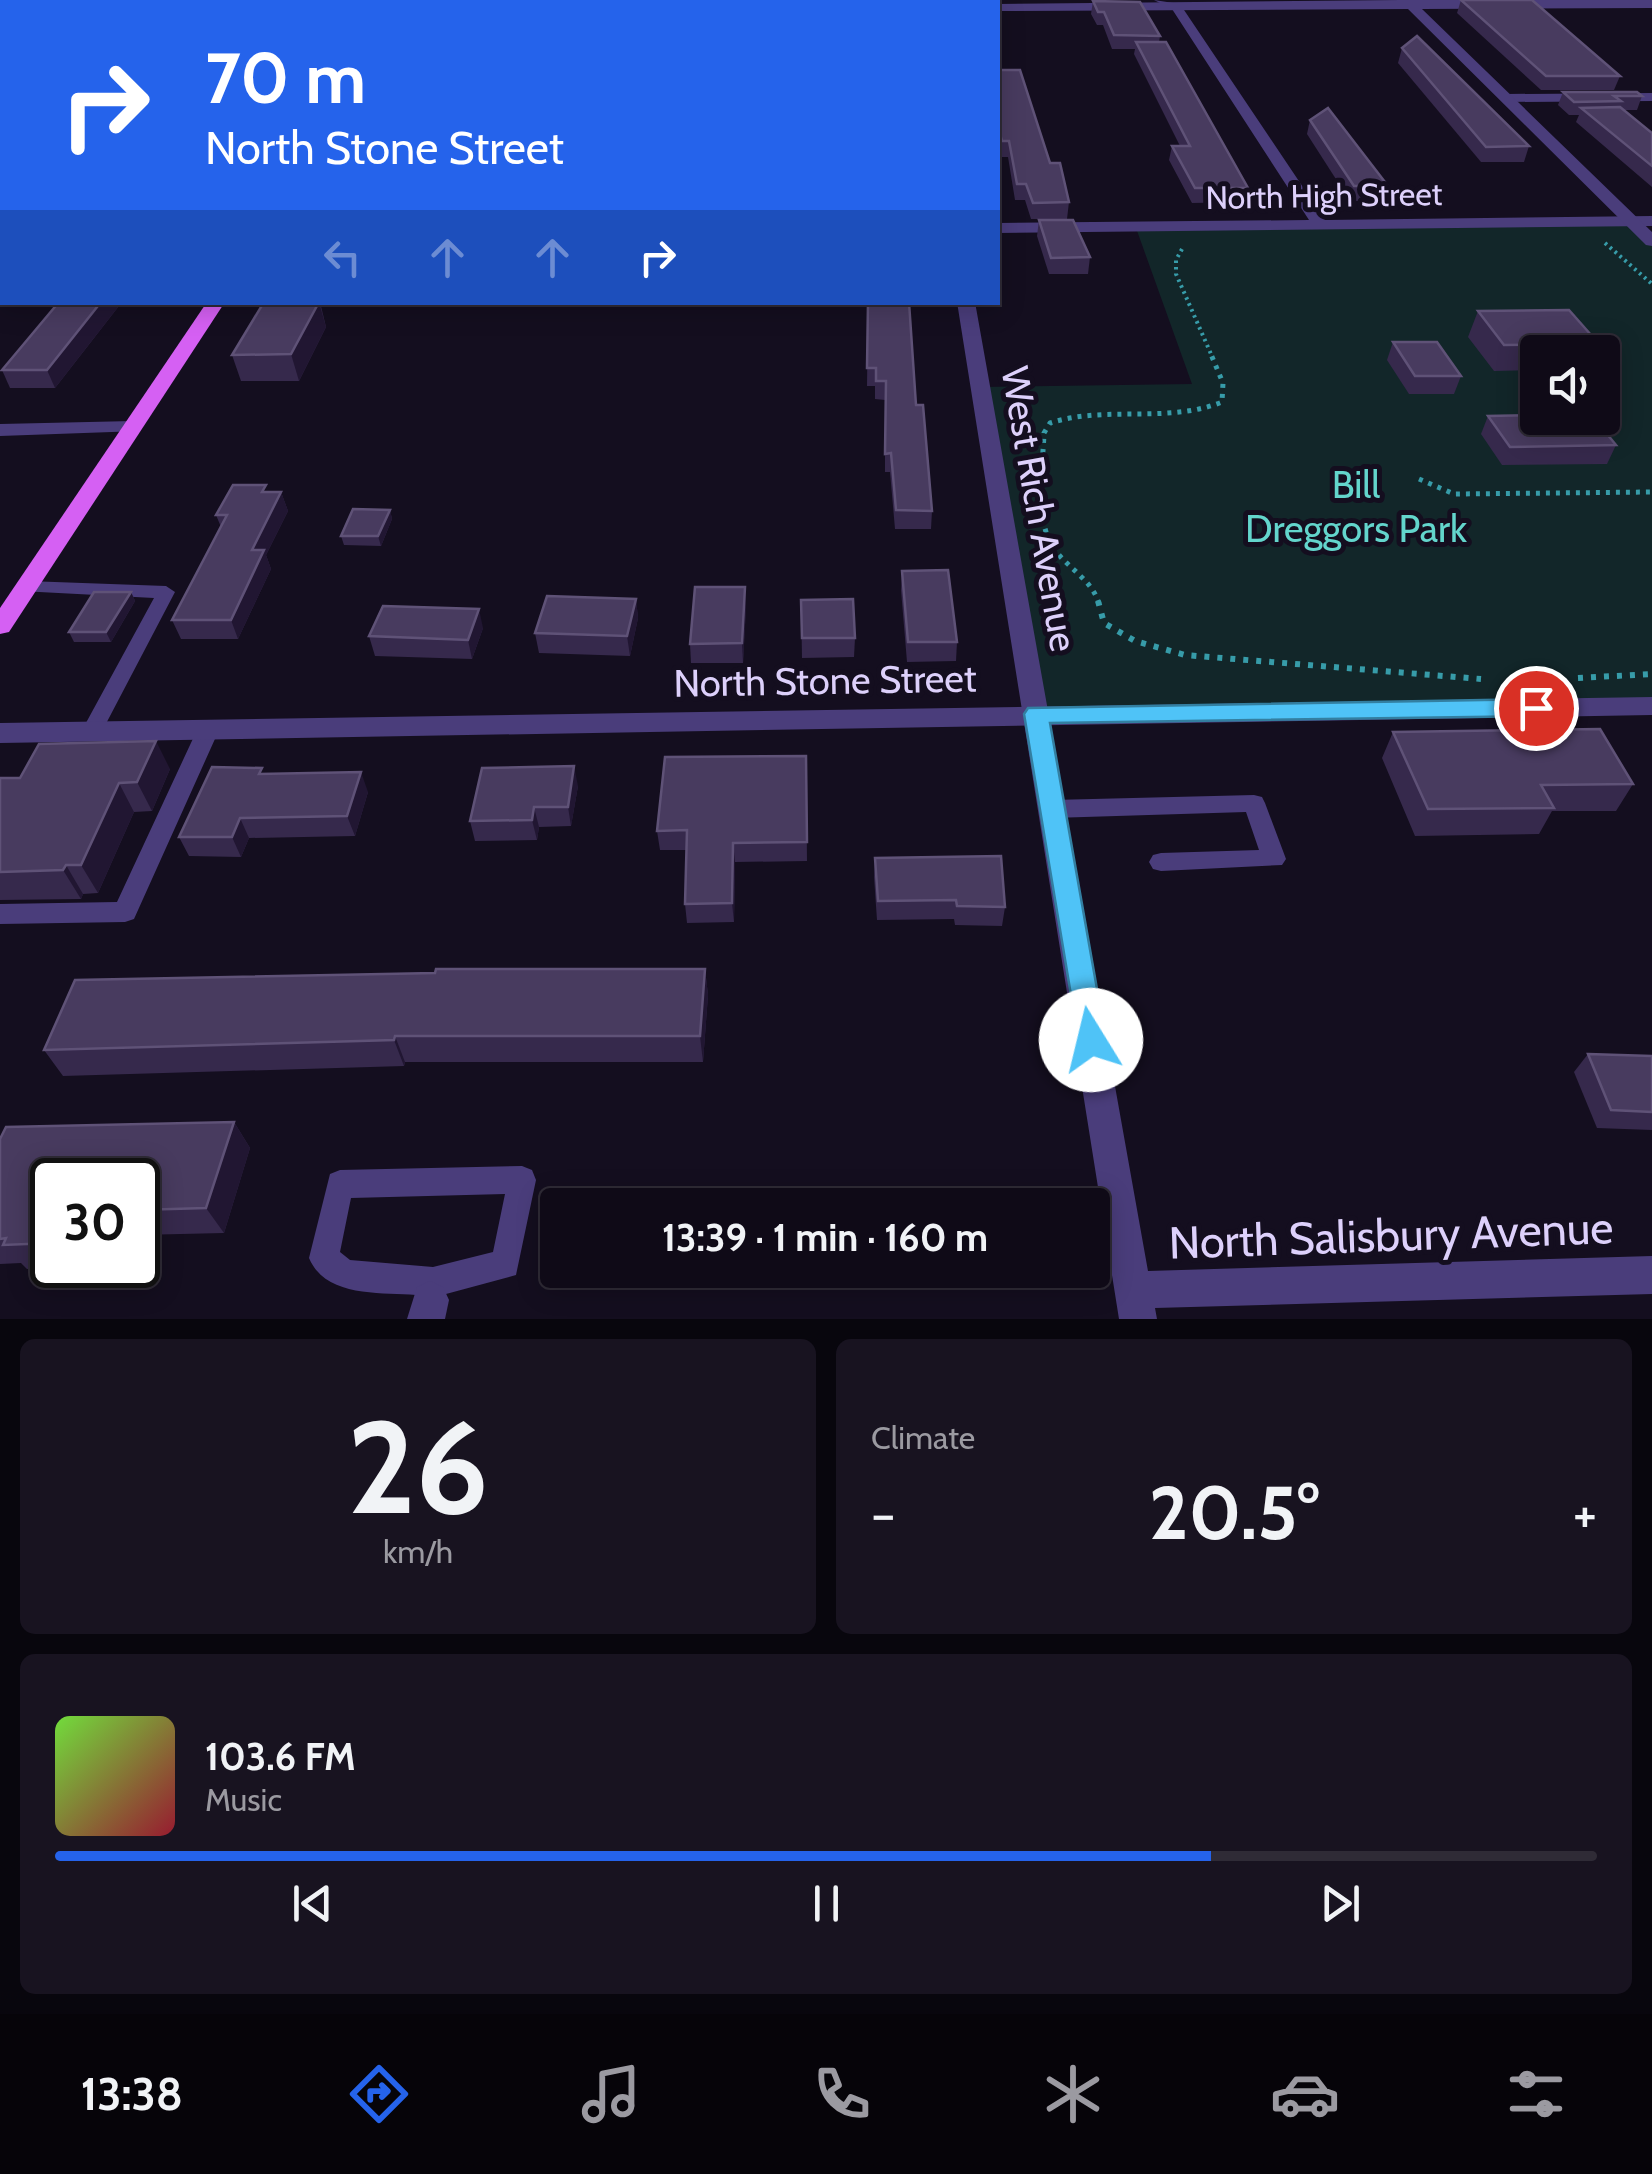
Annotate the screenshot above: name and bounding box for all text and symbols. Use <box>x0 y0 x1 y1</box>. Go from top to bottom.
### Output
text: 70 m <box>205 35 366 121</box>
icon: right <box>40 40 170 170</box>
text: North Stone Street <box>205 121 564 175</box>
street label: North High Street <box>1205 174 1443 217</box>
icon: left <box>315 230 370 285</box>
icon: ahead <box>420 230 475 285</box>
icon: ahead <box>525 230 580 285</box>
icon: right <box>630 230 685 285</box>
map controls <box>1520 335 1620 435</box>
button: sound <box>1520 335 1620 435</box>
street label: West Rich Avenue <box>991 363 1088 655</box>
park label: Bill Dreggors Park <box>1245 461 1467 552</box>
street label: North Stone Street <box>673 654 977 707</box>
pin <box>1494 666 1579 751</box>
icon: arrive <box>1509 681 1564 736</box>
position arrow <box>1039 988 1143 1092</box>
speed limit sign: 30 <box>30 1158 160 1288</box>
street label: North Salisbury Avenue <box>1168 1200 1614 1270</box>
text: 13:39 · 1 min · 160 m <box>662 1214 988 1261</box>
text: 26 <box>347 1388 489 1546</box>
text: Climate <box>871 1418 975 1457</box>
text: 20.5° <box>1149 1467 1319 1558</box>
text: − <box>871 1480 895 1547</box>
text: + <box>1573 1480 1597 1547</box>
text: km/h <box>383 1532 453 1571</box>
text: 103.6 FM <box>205 1733 356 1780</box>
text: Music <box>205 1780 282 1819</box>
icon: previous <box>285 1876 340 1931</box>
icon: pause <box>799 1876 854 1931</box>
icon: next <box>1313 1876 1368 1931</box>
icon: directions <box>344 2059 414 2129</box>
icon: music <box>576 2059 646 2129</box>
icon: phone <box>807 2059 877 2129</box>
icon: climate <box>1038 2059 1108 2129</box>
icon: car <box>1270 2059 1340 2129</box>
icon: filters <box>1501 2059 1571 2129</box>
text: 13:38 <box>81 2067 183 2121</box>

